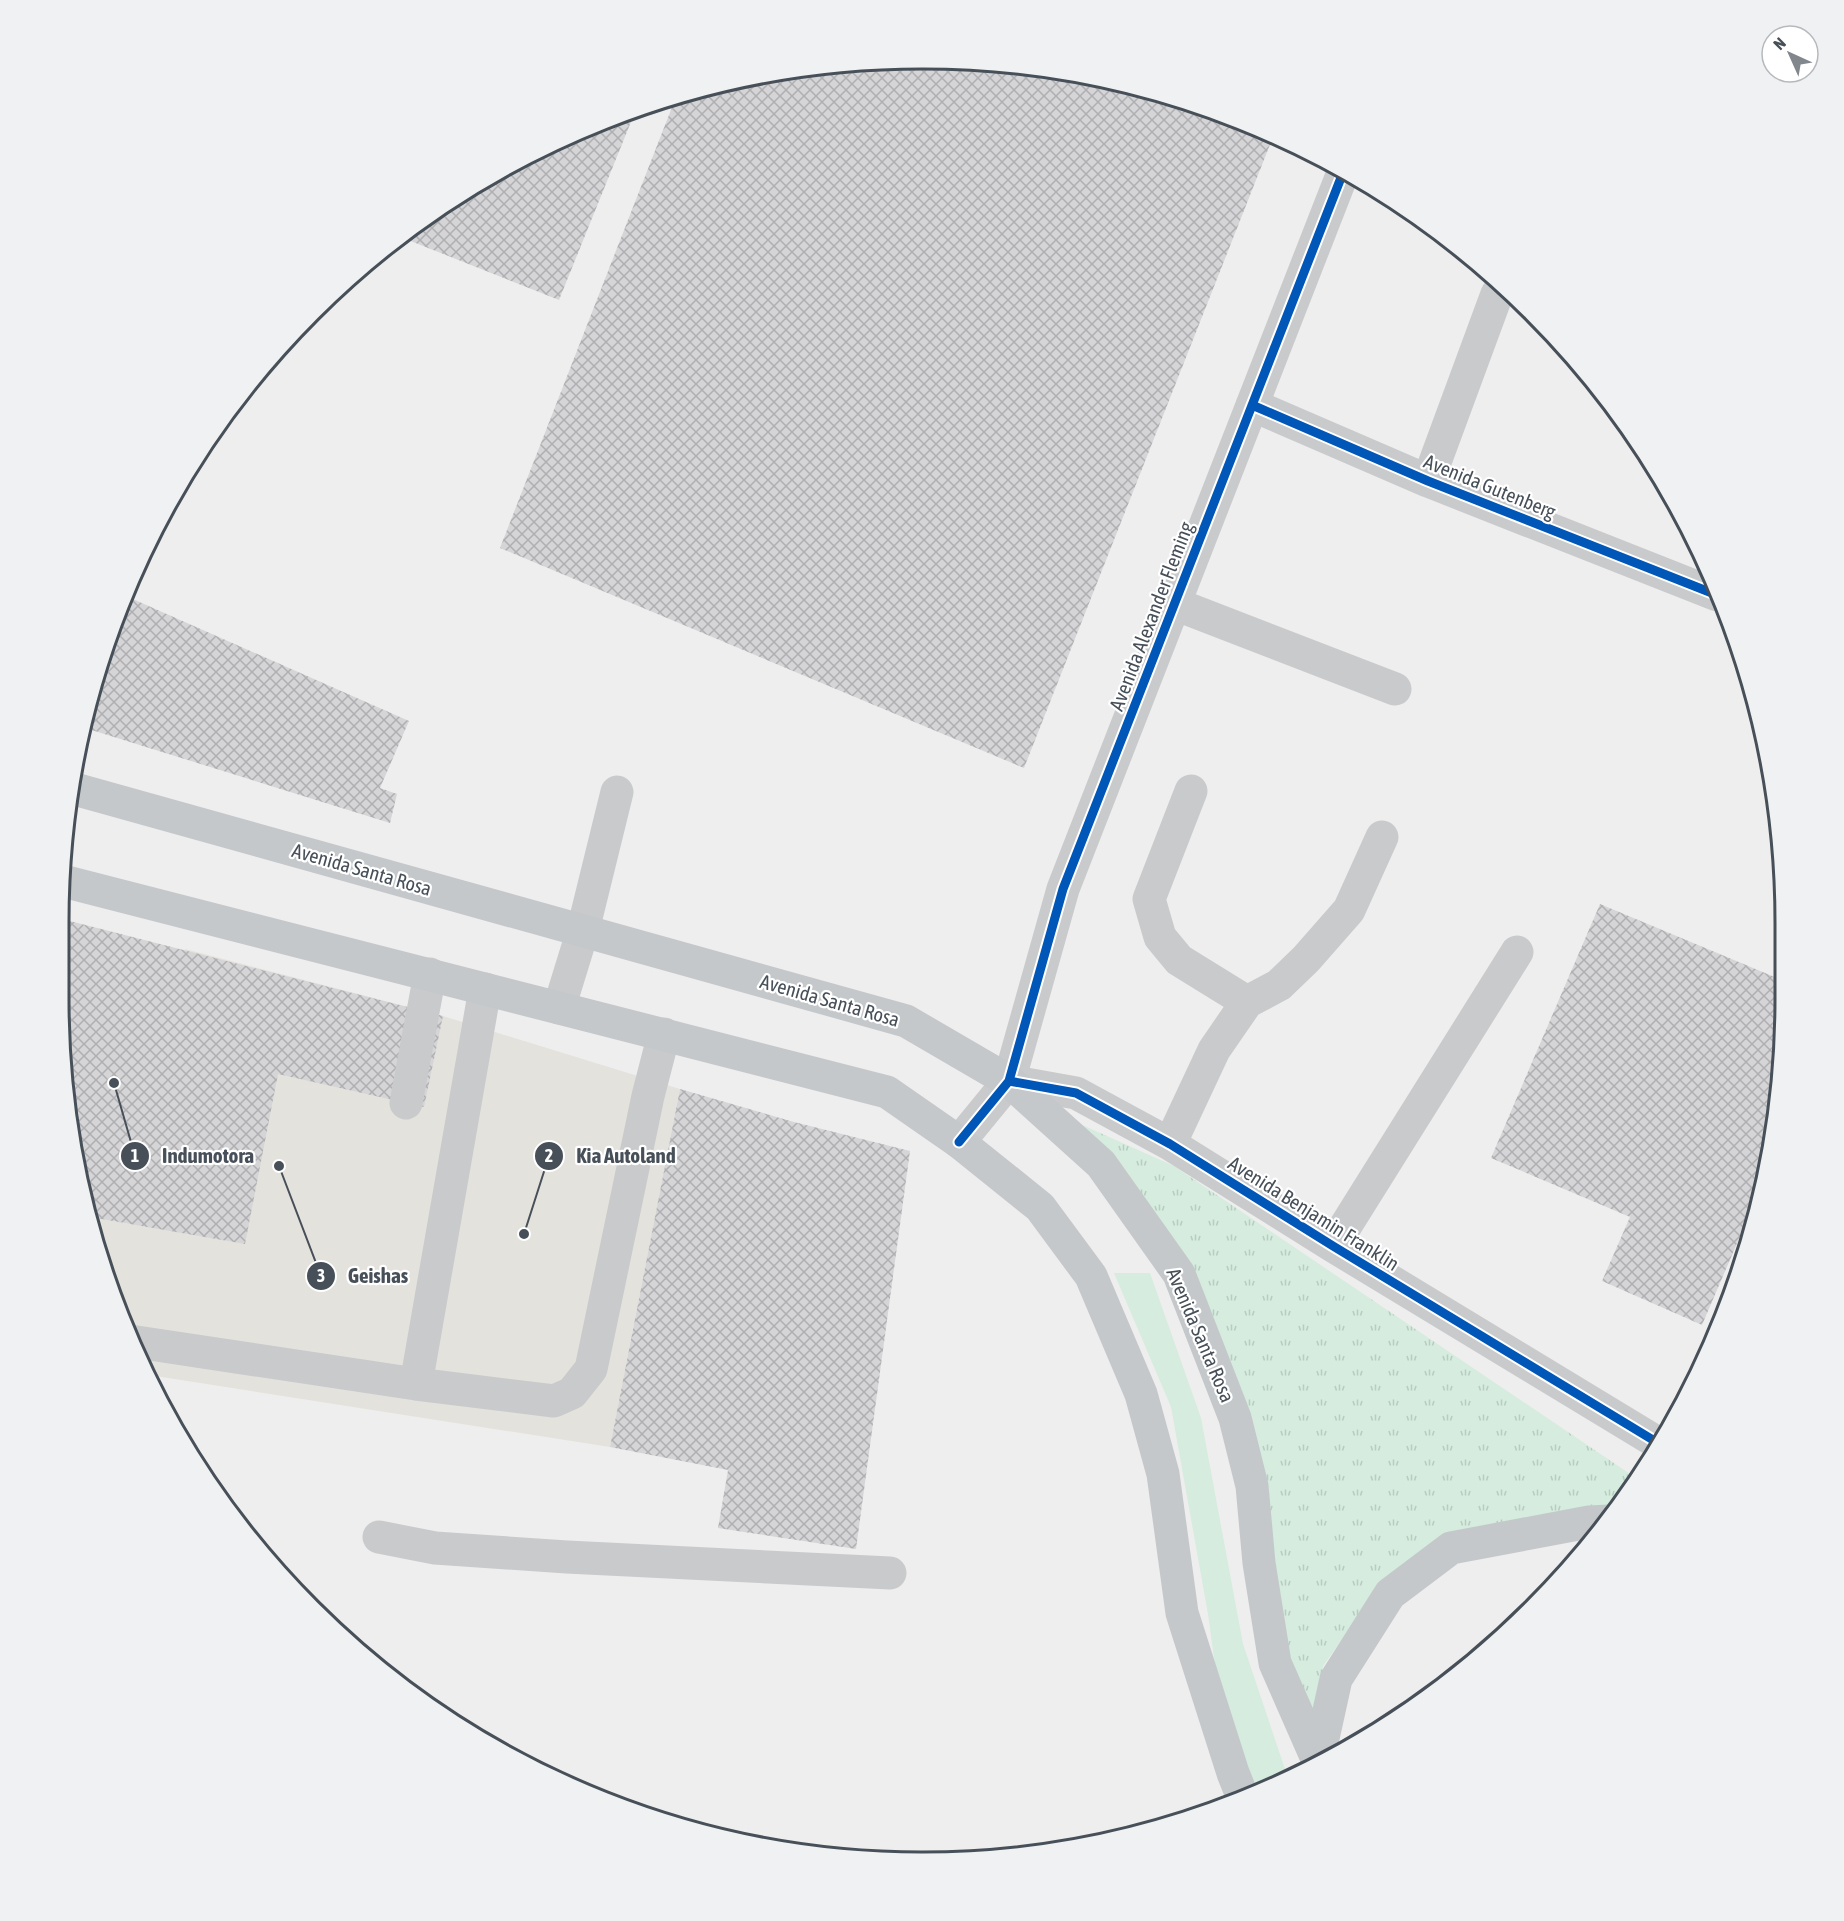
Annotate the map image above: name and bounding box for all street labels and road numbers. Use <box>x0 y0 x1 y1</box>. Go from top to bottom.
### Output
street label: Avenida Gutenberg <box>1421 449 1559 523</box>
street label: Avenida Alexander Fleming <box>1104 518 1198 714</box>
street label: Avenida Santa Rosa <box>290 838 434 900</box>
street label: Avenida Santa Rosa <box>758 969 902 1031</box>
street label: Avenida Benjamin Franklin <box>1224 1151 1404 1275</box>
street label: Avenida Santa Rosa <box>1162 1264 1240 1406</box>

